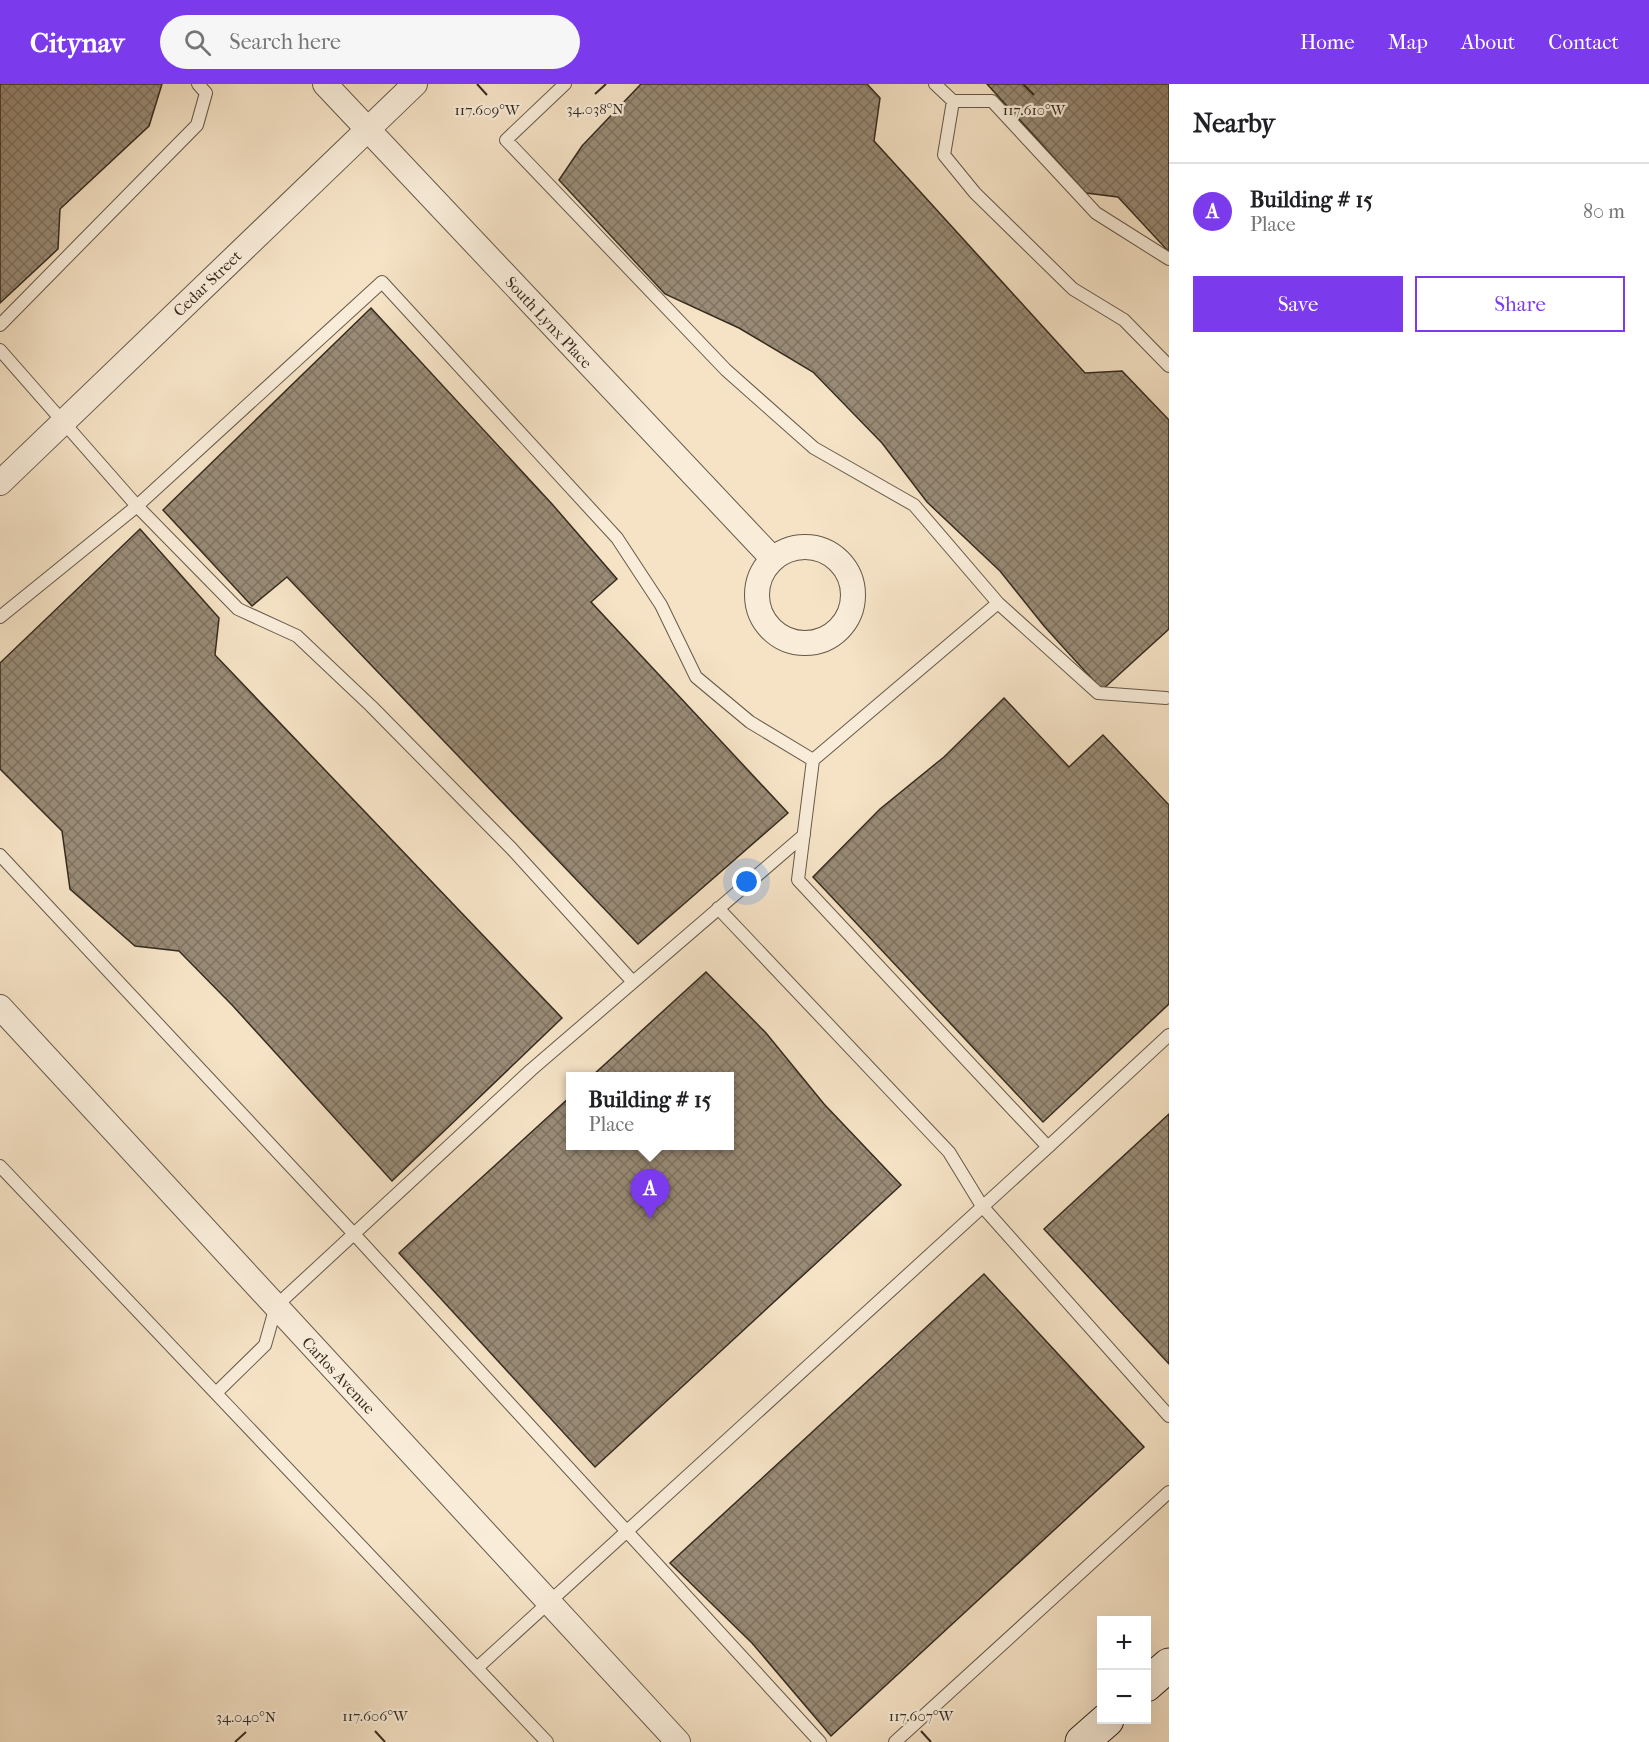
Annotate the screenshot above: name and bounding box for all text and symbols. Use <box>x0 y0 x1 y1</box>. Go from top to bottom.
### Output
search box <box>160 15 580 69</box>
text: Citynav <box>30 26 124 59</box>
icon: search <box>181 26 214 59</box>
text: Search here <box>229 29 341 55</box>
text: Home <box>1300 30 1355 54</box>
text: Map <box>1388 30 1428 54</box>
text: About <box>1461 30 1515 54</box>
text: Contact <box>1548 30 1619 54</box>
text: 34.038°N <box>566 100 624 118</box>
text: 117.609°W <box>454 101 521 119</box>
text: 117.610°W <box>1003 101 1066 119</box>
text: Nearby <box>1193 108 1275 139</box>
text: Building # 15 <box>1250 187 1373 213</box>
text: A <box>1206 200 1219 223</box>
text: 80 m <box>1583 200 1625 223</box>
text: Place <box>1250 213 1296 236</box>
street label: Cedar Street <box>169 246 246 321</box>
street label: South Lynx Place <box>501 272 596 372</box>
button: Save <box>1193 276 1403 332</box>
button: Share <box>1415 276 1625 332</box>
your location <box>732 867 761 896</box>
popup <box>566 1072 734 1150</box>
text: Building # 15 <box>589 1087 711 1113</box>
text: Place <box>589 1113 634 1136</box>
pin: A <box>630 1170 670 1219</box>
street label: Carlos Avenue <box>298 1333 379 1418</box>
map controls <box>1097 1616 1151 1724</box>
button: + <box>1097 1616 1151 1670</box>
button: − <box>1097 1670 1151 1724</box>
text: 117.606°W <box>342 1707 409 1725</box>
text: 117.607°W <box>889 1707 954 1725</box>
text: 34.040°N <box>216 1708 277 1726</box>

